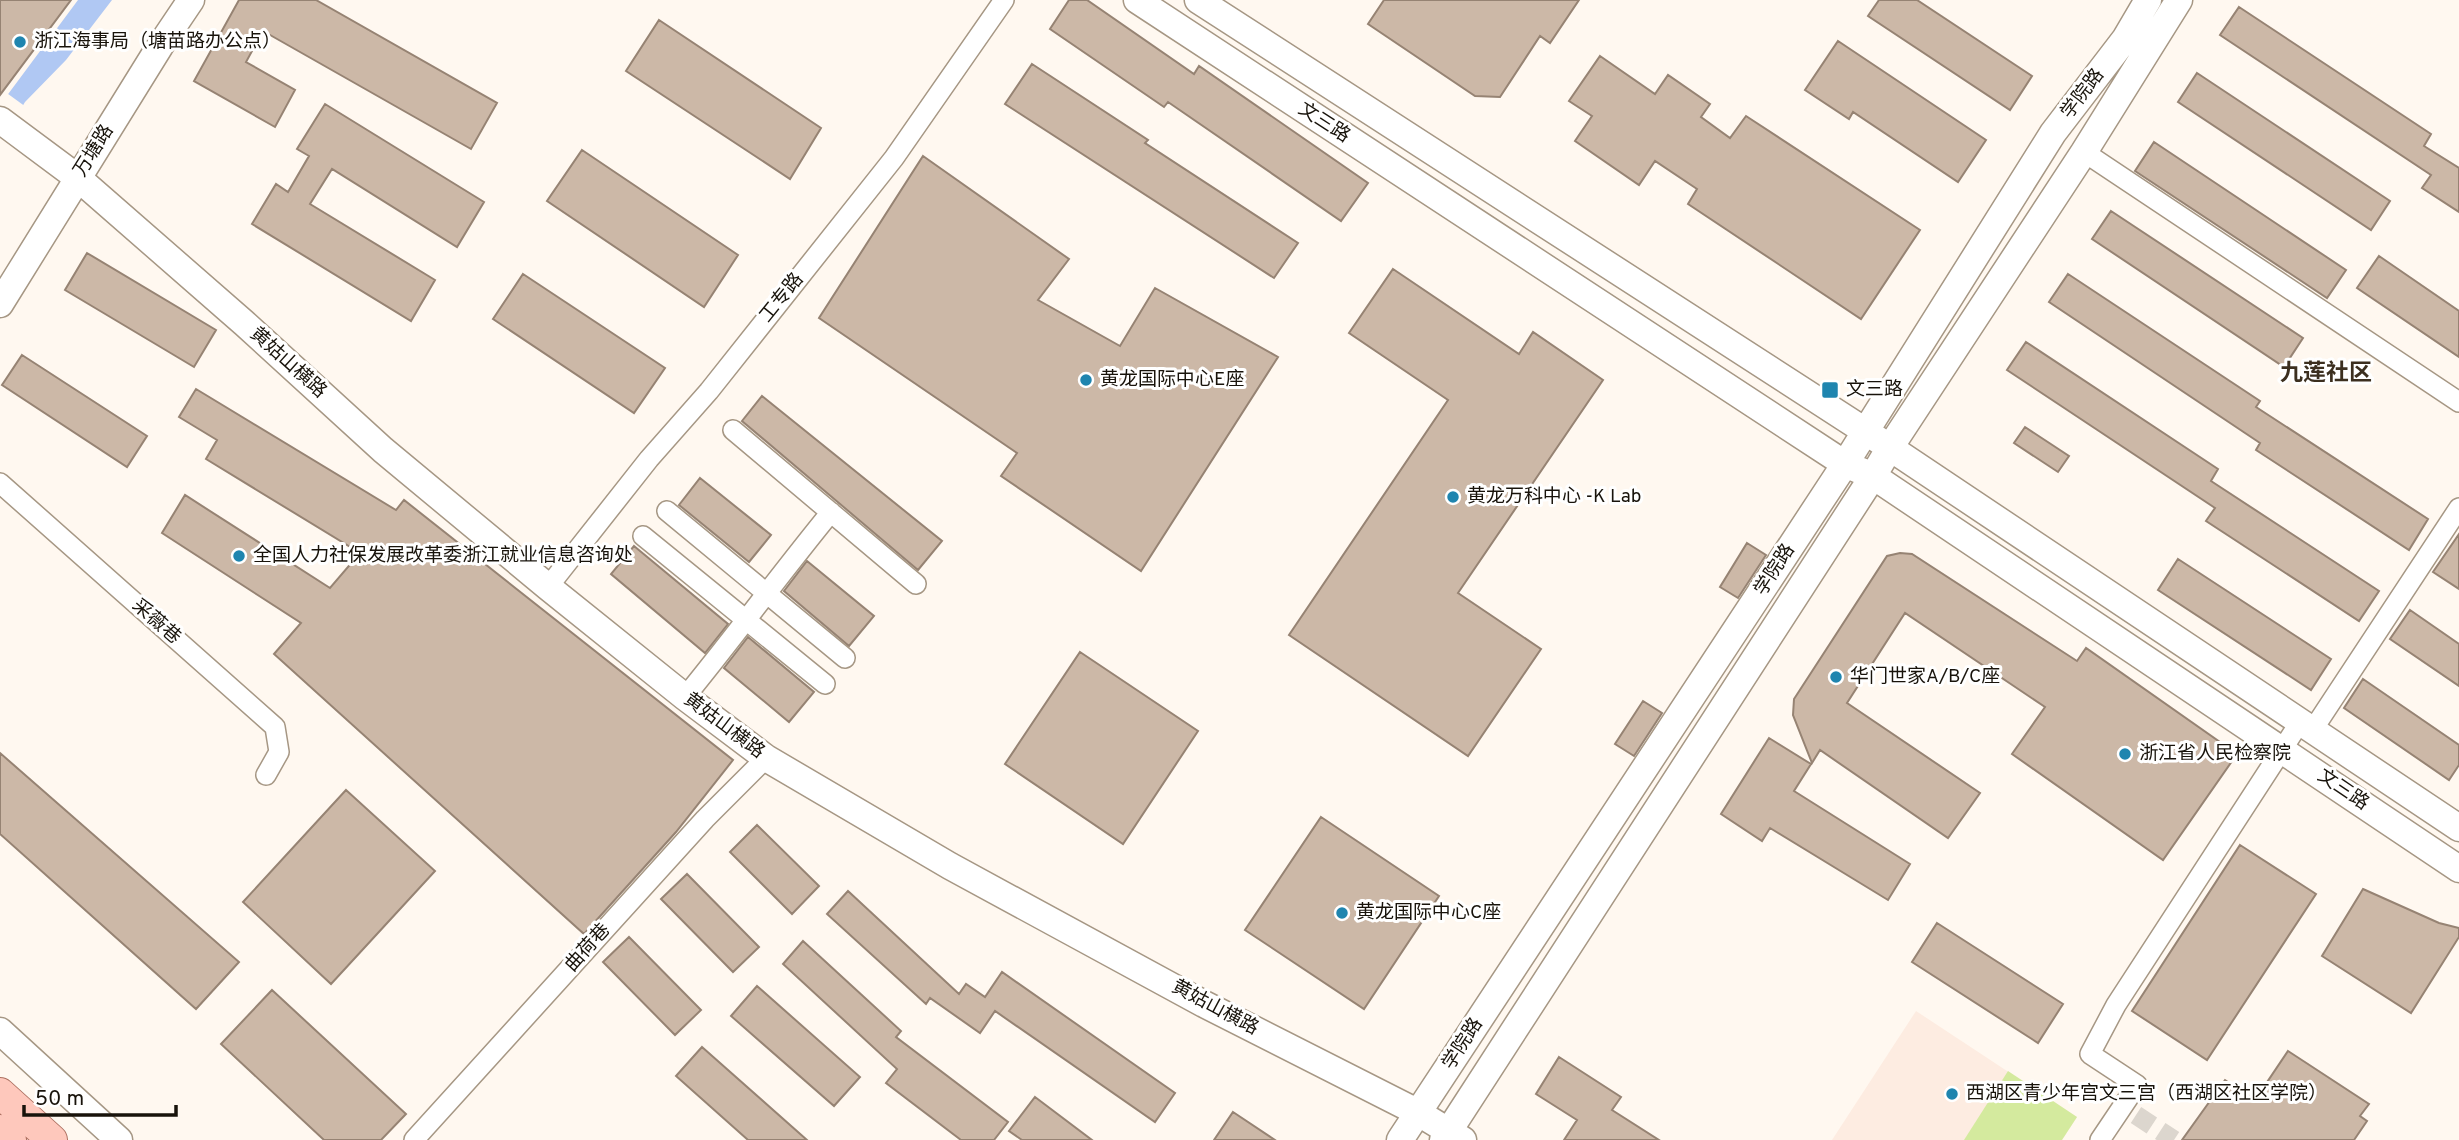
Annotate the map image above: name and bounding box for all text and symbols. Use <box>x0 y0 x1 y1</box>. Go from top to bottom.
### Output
place label: 浙江海事局（塘苗路办公点） <box>34 30 281 54</box>
marker: 浙江海事局（塘苗路办公点） <box>12 34 28 50</box>
street label: 学院路 <box>2056 64 2110 124</box>
street label: 文三路 <box>1294 97 1354 149</box>
street label: 万塘路 <box>69 120 119 182</box>
street label: 工专路 <box>755 268 809 328</box>
street label: 黄姑山横路 <box>245 322 331 404</box>
district label: 九莲社区 <box>2280 360 2372 389</box>
place label: 黄龙国际中心E座 <box>1100 368 1244 392</box>
marker: 黄龙国际中心E座 <box>1078 372 1094 388</box>
place label: 文三路 <box>1846 378 1903 402</box>
marker: 文三路 <box>1820 380 1840 400</box>
place label: 黄龙万科中心 -K Lab <box>1467 485 1641 509</box>
marker: 黄龙万科中心 -K Lab <box>1445 489 1461 505</box>
street label: 学院路 <box>1749 540 1801 600</box>
place label: 全国人力社保发展改革委浙江就业信息咨询处 <box>253 544 633 568</box>
marker: 全国人力社保发展改革委浙江就业信息咨询处 <box>231 548 247 564</box>
street label: 采薇巷 <box>127 594 185 650</box>
place label: 华门世家A/B/C座 <box>1850 665 2000 689</box>
marker: 华门世家A/B/C座 <box>1828 669 1844 685</box>
street label: 黄姑山横路 <box>679 688 769 764</box>
place label: 浙江省人民检察院 <box>2139 742 2291 766</box>
marker: 浙江省人民检察院 <box>2117 746 2133 762</box>
street label: 文三路 <box>2313 764 2373 816</box>
place label: 黄龙国际中心C座 <box>1356 901 1501 925</box>
marker: 黄龙国际中心C座 <box>1334 905 1350 921</box>
street label: 曲荷巷 <box>560 919 616 977</box>
street label: 黄姑山横路 <box>1167 975 1263 1041</box>
street label: 学院路 <box>1437 1014 1489 1074</box>
scale bar <box>24 1074 177 1118</box>
place label: 西湖区青少年宫文三宫（西湖区社区学院） <box>1966 1082 2327 1106</box>
text: 50 m <box>35 1086 84 1113</box>
marker: 西湖区青少年宫文三宫（西湖区社区学院） <box>1944 1086 1960 1102</box>

